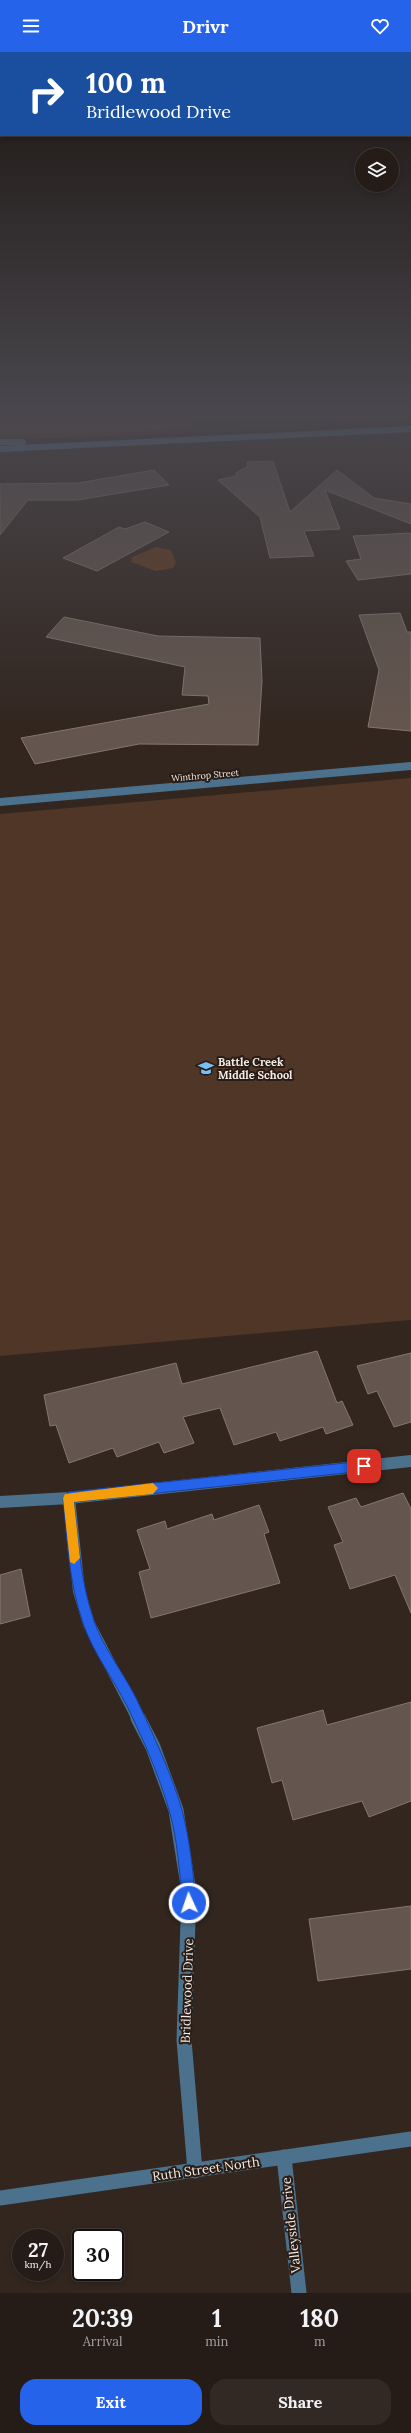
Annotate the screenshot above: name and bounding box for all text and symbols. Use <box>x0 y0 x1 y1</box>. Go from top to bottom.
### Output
icon: menu <box>20 15 42 37</box>
text: Drivr <box>182 15 229 38</box>
icon: heart <box>369 15 391 37</box>
text: 100 m <box>86 65 166 101</box>
icon: right <box>20 68 72 120</box>
text: Bridlewood Drive <box>86 100 231 123</box>
map controls <box>355 148 399 192</box>
button: layers <box>355 148 399 192</box>
street label: Winthrop Street <box>171 767 240 783</box>
place label: Battle Creek Middle School <box>218 1055 293 1082</box>
school or university icon: Battle Creek Middle School <box>197 1059 215 1077</box>
pin <box>347 1449 381 1483</box>
icon: arrive <box>353 1455 375 1477</box>
position arrow <box>168 1882 210 1924</box>
street label: Bridlewood Drive <box>177 1938 197 2044</box>
street label: Ruth Street North <box>151 2153 261 2185</box>
street label: Valleyside Drive <box>278 2176 305 2275</box>
speed limit sign: 30 <box>72 2229 124 2281</box>
text: 27 <box>28 2237 48 2262</box>
text: km/h <box>24 2258 52 2271</box>
text: 20:39 <box>72 2303 133 2334</box>
text: 1 <box>212 2303 222 2334</box>
text: 180 <box>300 2303 339 2334</box>
text: Arrival <box>83 2333 122 2350</box>
text: min <box>205 2333 228 2350</box>
text: m <box>314 2333 326 2350</box>
button: Exit <box>20 2379 202 2425</box>
button: Share <box>210 2379 391 2425</box>

